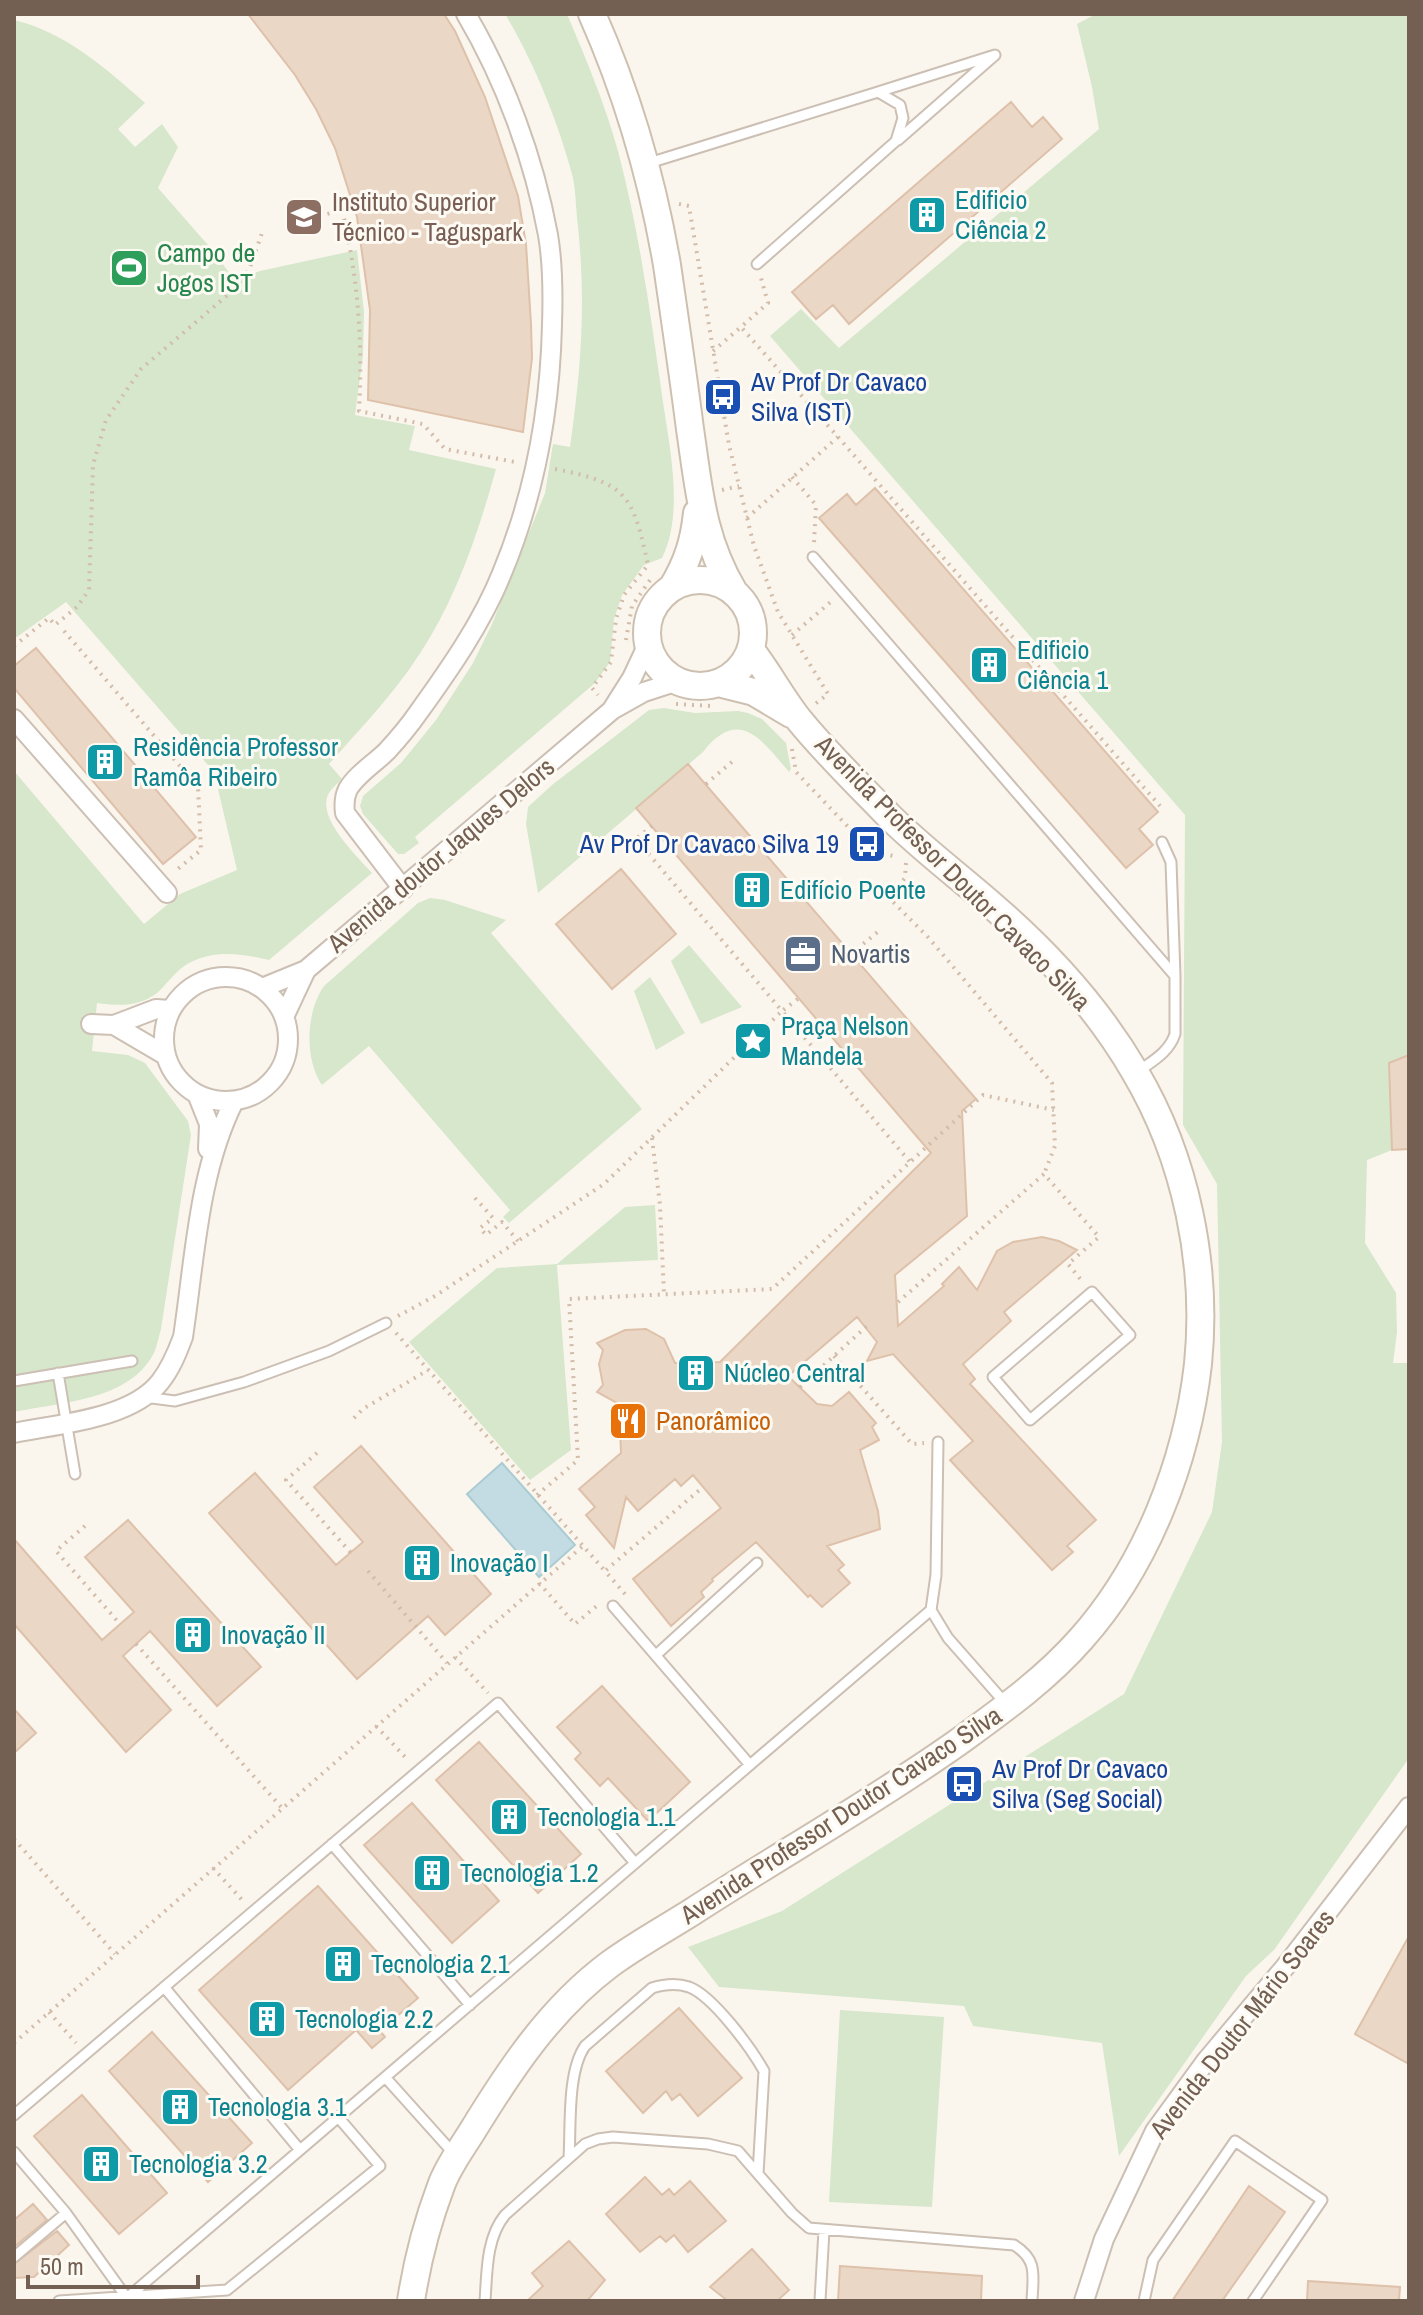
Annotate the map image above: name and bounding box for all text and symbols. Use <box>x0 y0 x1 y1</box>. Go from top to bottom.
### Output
place label: Edificio Ciência 2 <box>955 182 1046 247</box>
place label: Instituto Superior Técnico - Taguspark <box>332 184 523 249</box>
building icon: Edificio Ciência 2 <box>906 194 948 236</box>
school or university icon: Instituto Superior Técnico - Taguspark <box>283 196 325 238</box>
place label: Campo de Jogos IST <box>157 235 255 300</box>
sports icon: Campo de Jogos IST <box>108 247 150 289</box>
place label: Av Prof Dr Cavaco Silva (IST) <box>750 364 927 429</box>
bus stop icon: Av Prof Dr Cavaco Silva (IST) <box>702 376 744 418</box>
place label: Edificio Ciência 1 <box>1017 632 1108 697</box>
building icon: Edificio Ciência 1 <box>968 644 1010 686</box>
street label: Avenida Professor Doutor Cavaco Silva <box>807 726 1099 1018</box>
place label: Residência Professor Ramôa Ribeiro <box>133 729 338 794</box>
building icon: Residência Professor Ramôa Ribeiro <box>84 741 126 783</box>
street label: Avenida doutor Jaques Delors <box>319 749 562 961</box>
bus stop icon: Av Prof Dr Cavaco Silva 19 <box>846 823 888 865</box>
place label: Av Prof Dr Cavaco Silva 19 <box>579 826 839 861</box>
building icon: Edifício Poente <box>731 869 773 911</box>
place label: Edifício Poente <box>780 872 926 907</box>
office icon: Novartis <box>782 933 824 975</box>
place label: Novartis <box>831 936 910 971</box>
place label: Praça Nelson Mandela <box>781 1008 909 1073</box>
place icon: Praça Nelson Mandela <box>732 1020 774 1062</box>
building icon: Núcleo Central <box>675 1352 717 1394</box>
place label: Núcleo Central <box>724 1355 865 1390</box>
restaurant icon: Panorâmico <box>607 1400 649 1442</box>
place label: Panorâmico <box>656 1403 771 1438</box>
building icon: Inovação I <box>401 1542 443 1584</box>
place label: Inovação I <box>450 1545 548 1580</box>
building icon: Inovação II <box>172 1614 214 1656</box>
place label: Inovação II <box>221 1617 325 1652</box>
street label: Avenida Professor Doutor Cavaco Silva <box>672 1697 1008 1932</box>
place label: Av Prof Dr Cavaco Silva (Seg Social) <box>991 1751 1168 1816</box>
bus stop icon: Av Prof Dr Cavaco Silva (Seg Social) <box>943 1763 985 1805</box>
building icon: Tecnologia 1.1 <box>488 1796 530 1838</box>
place label: Tecnologia 1.1 <box>537 1799 676 1834</box>
building icon: Tecnologia 1.2 <box>411 1852 453 1894</box>
place label: Tecnologia 1.2 <box>460 1855 599 1890</box>
street label: Avenida Doutor Mário Soares <box>1140 1902 1342 2146</box>
building icon: Tecnologia 2.1 <box>322 1943 364 1985</box>
place label: Tecnologia 2.1 <box>371 1946 510 1981</box>
building icon: Tecnologia 2.2 <box>246 1998 288 2040</box>
place label: Tecnologia 2.2 <box>295 2001 434 2036</box>
building icon: Tecnologia 3.1 <box>159 2086 201 2128</box>
place label: Tecnologia 3.1 <box>208 2089 347 2124</box>
building icon: Tecnologia 3.2 <box>80 2143 122 2185</box>
place label: Tecnologia 3.2 <box>129 2146 268 2181</box>
scale bar <box>28 2239 198 2289</box>
text: 50 m <box>40 2250 84 2282</box>

